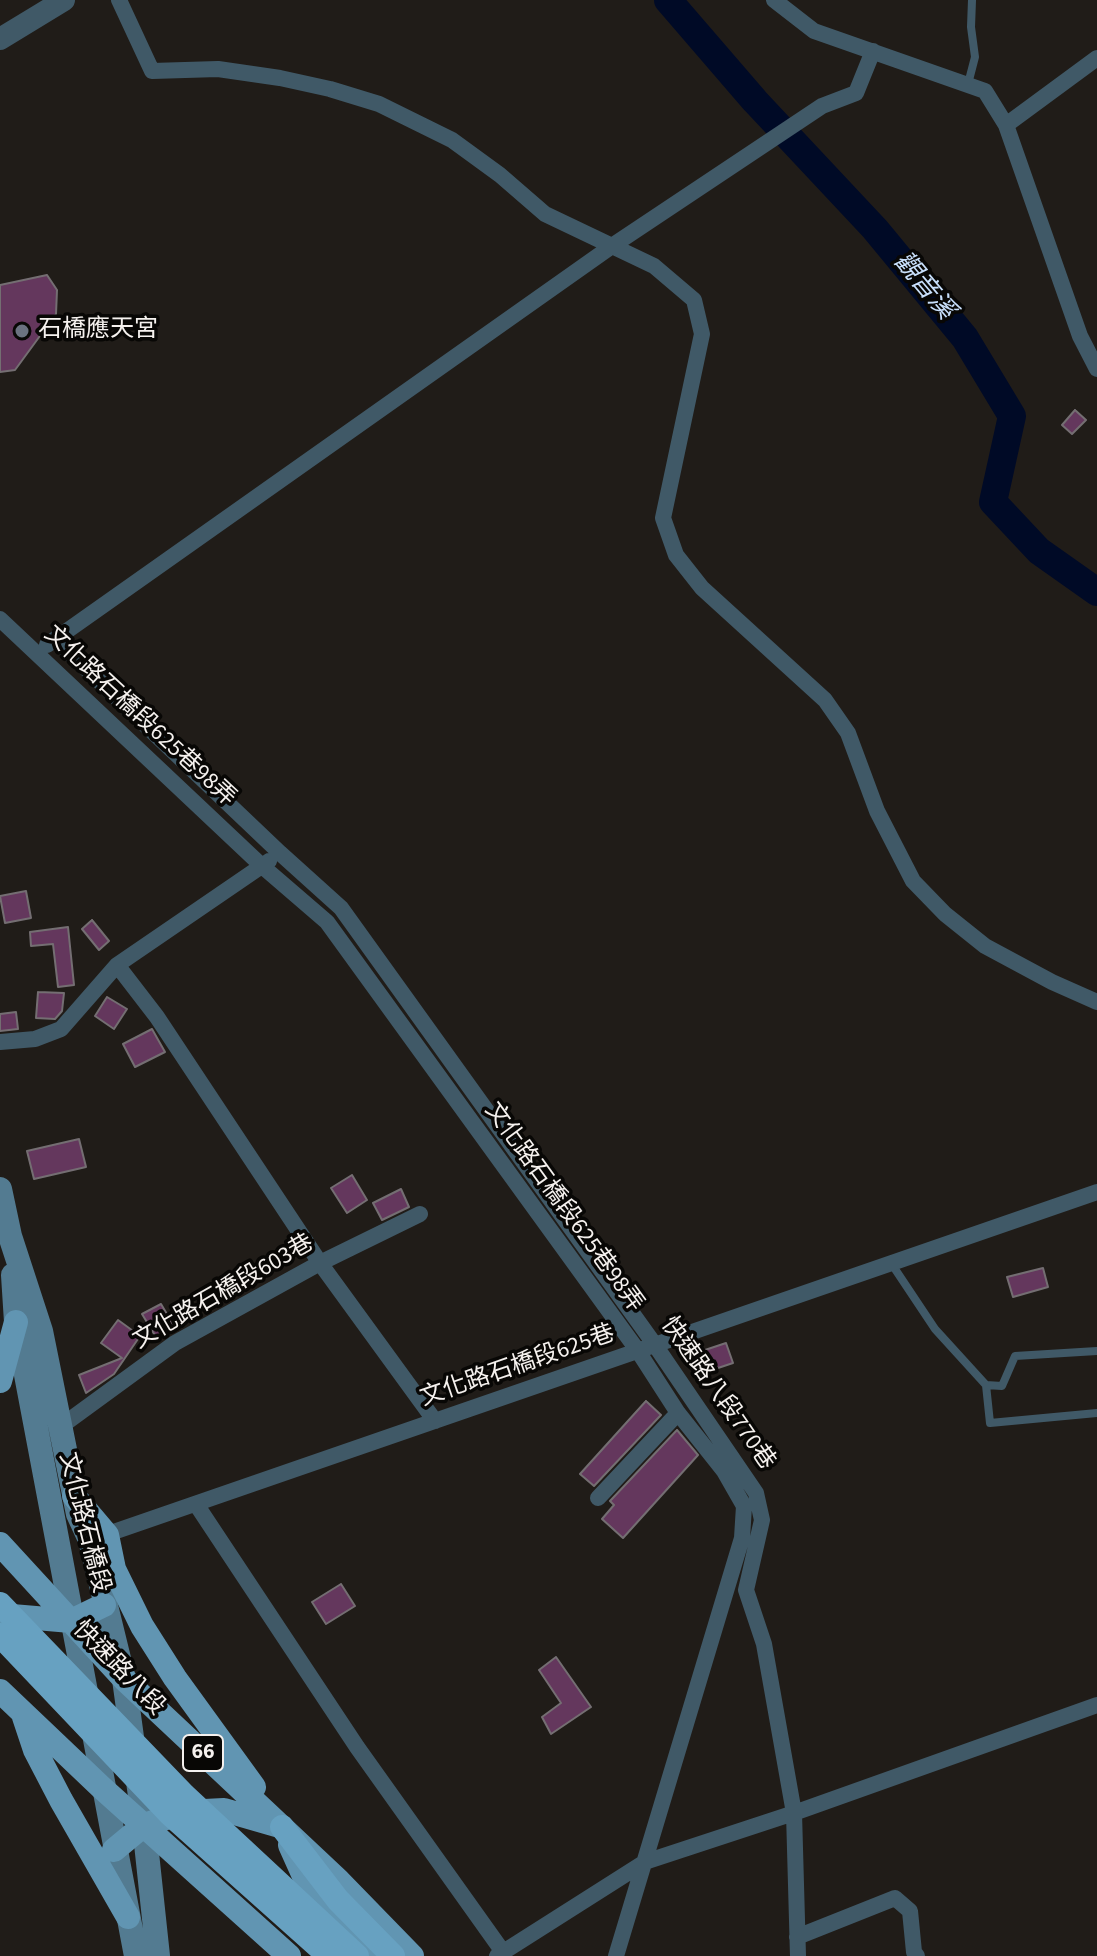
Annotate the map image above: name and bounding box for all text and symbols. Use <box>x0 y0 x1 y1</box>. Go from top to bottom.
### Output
water label: 觀音溪 <box>886 247 960 327</box>
place label: 石橋應天宮 <box>38 317 158 345</box>
marker: 石橋應天宮 <box>13 322 31 340</box>
street label: 文化路石橋段625巷98弄 <box>37 621 241 813</box>
street label: 文化路石橋段625巷98弄 <box>477 1098 649 1318</box>
street label: 文化路石橋段603巷 <box>129 1230 319 1356</box>
street label: 快速路八段770巷 <box>654 1312 780 1476</box>
street label: 文化路石橋段625巷 <box>417 1320 619 1414</box>
street label: 文化路石橋段 <box>52 1450 114 1596</box>
street label: 快速路八段 <box>66 1616 170 1722</box>
road number: 66 <box>183 1735 223 1771</box>

